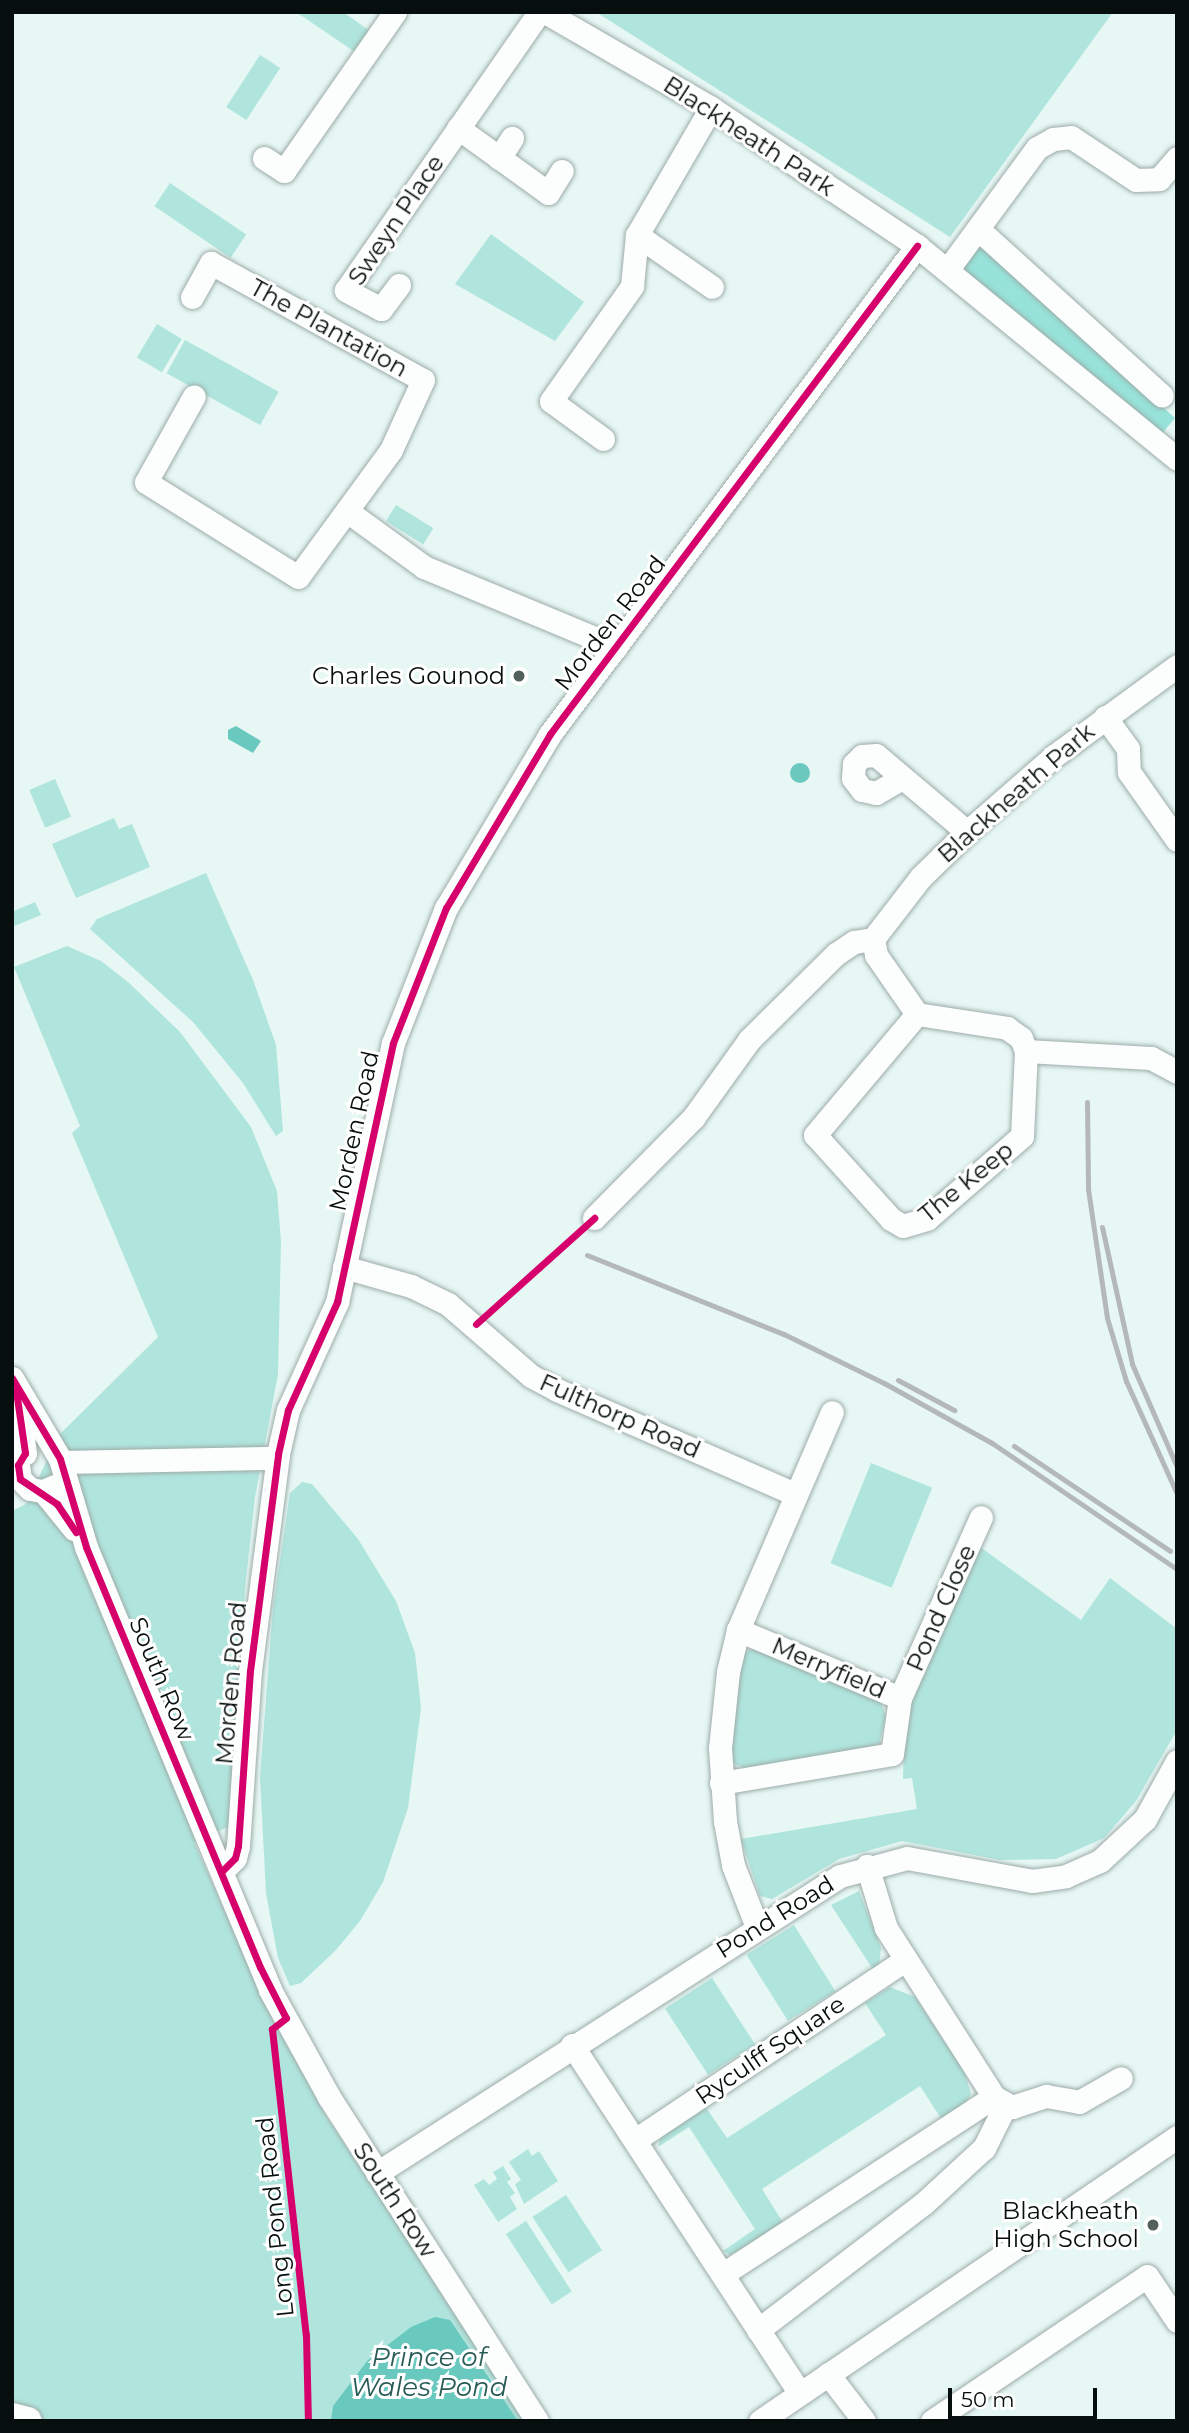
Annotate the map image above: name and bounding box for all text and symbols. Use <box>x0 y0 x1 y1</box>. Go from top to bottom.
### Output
street label: Blackheath Park <box>658 70 840 202</box>
street label: Sweyn Place <box>342 149 450 291</box>
street label: The Plantation <box>245 273 413 383</box>
street label: Morden Road <box>548 550 672 696</box>
place label: Charles Gounod <box>312 662 505 690</box>
marker: Charles Gounod <box>511 668 527 684</box>
street label: Blackheath Park <box>932 717 1100 869</box>
street label: Morden Road <box>323 1048 385 1214</box>
street label: The Keep <box>913 1135 1019 1229</box>
street label: Fulthorp Road <box>535 1368 705 1464</box>
street label: Pond Close <box>900 1540 982 1676</box>
street label: Morden Road <box>210 1600 252 1766</box>
street label: South Row <box>123 1613 201 1745</box>
street label: Merryfield <box>768 1631 890 1705</box>
street label: Pond Road <box>711 1869 839 1965</box>
street label: Ryculff Square <box>690 1989 850 2111</box>
street label: Long Pond Road <box>250 2115 300 2319</box>
street label: South Row <box>347 2137 443 2263</box>
place label: Blackheath High School <box>993 2197 1139 2253</box>
marker: Blackheath High School <box>1145 2217 1161 2233</box>
water label: Prince of Wales Pond <box>351 2342 507 2404</box>
scale bar <box>951 2374 1100 2418</box>
text: 50 m <box>961 2387 1015 2412</box>

